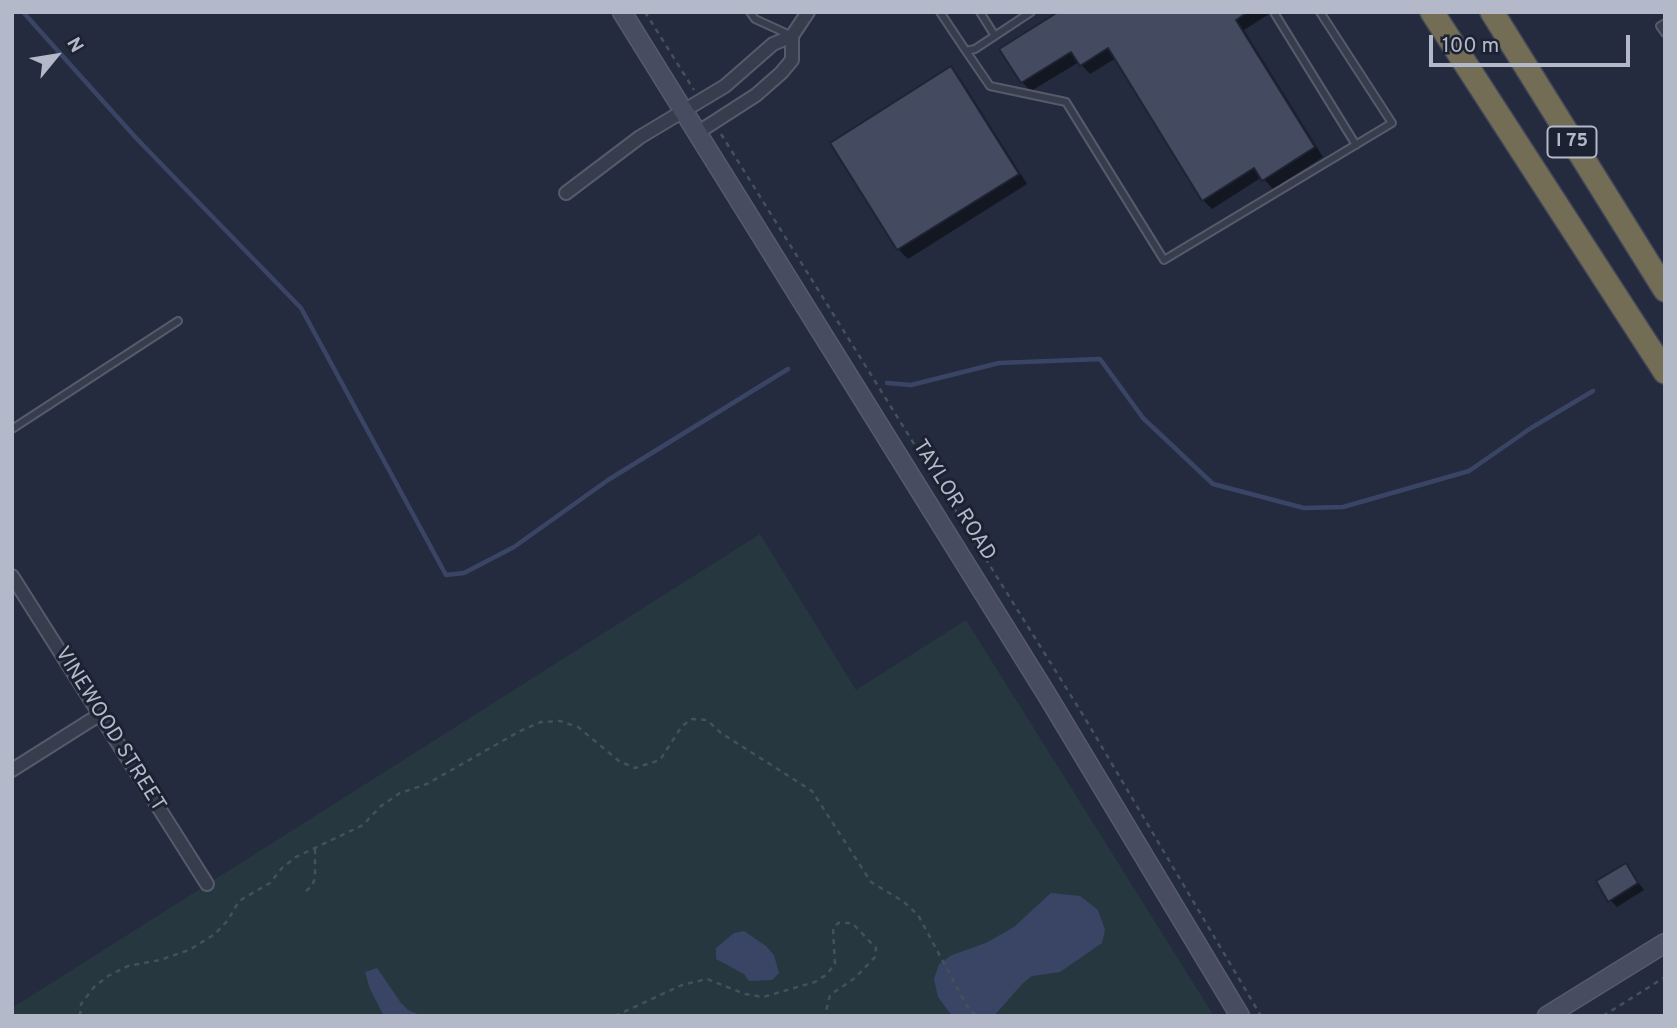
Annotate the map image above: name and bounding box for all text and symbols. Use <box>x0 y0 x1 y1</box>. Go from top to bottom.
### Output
north arrow <box>21 21 91 91</box>
scale bar <box>1432 21 1633 65</box>
text: 100 m <box>1442 33 1499 60</box>
text: N <box>60 34 88 57</box>
road number: I 75 <box>1548 126 1596 158</box>
street label: TAYLOR ROAD <box>906 436 1000 566</box>
street label: VINEWOOD STREET <box>48 643 170 817</box>

